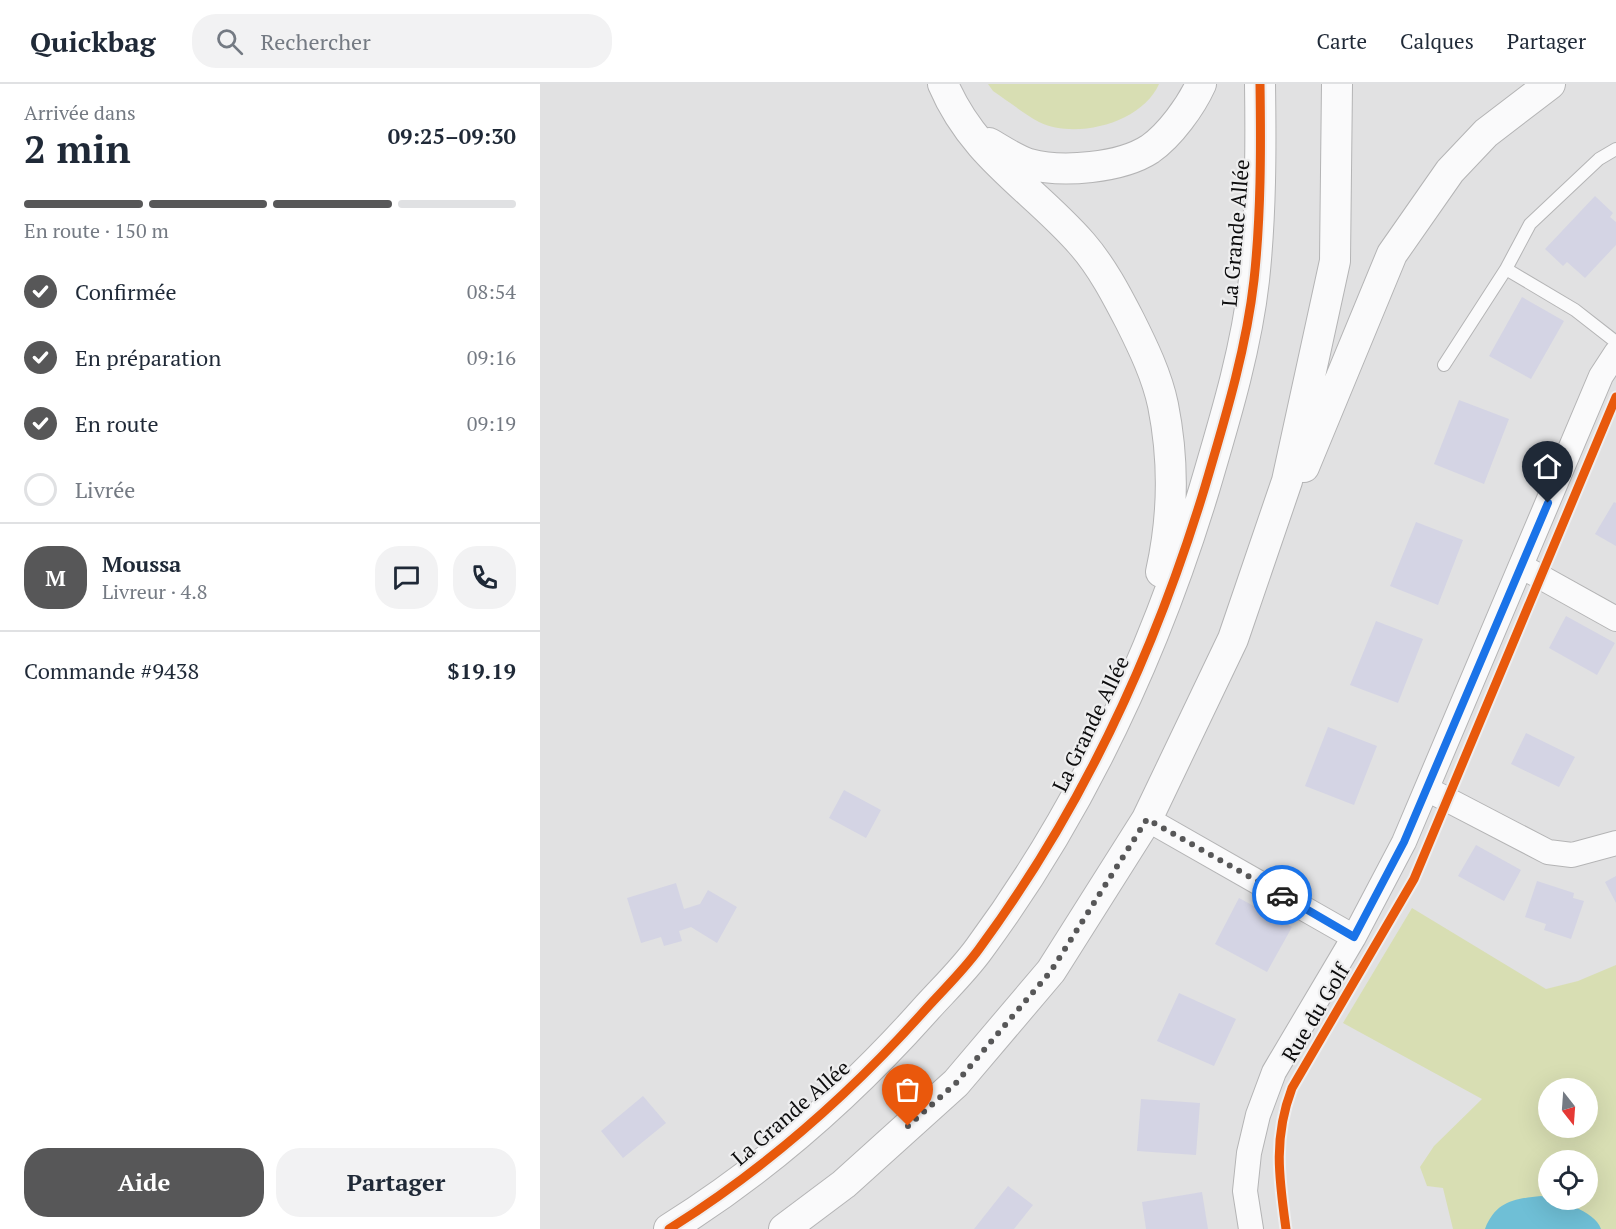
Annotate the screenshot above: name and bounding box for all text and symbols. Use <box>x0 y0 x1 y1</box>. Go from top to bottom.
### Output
search box <box>192 14 612 68</box>
text: Quickbag <box>30 23 156 60</box>
icon: search <box>213 25 246 58</box>
text: Rechercher <box>261 27 371 56</box>
text: Carte <box>1317 27 1367 55</box>
text: Calques <box>1400 27 1474 55</box>
text: Partager <box>1507 27 1586 55</box>
text: Arrivée dans <box>24 99 136 126</box>
text: 09:25–09:30 <box>388 121 516 150</box>
text: 2 min <box>24 122 131 174</box>
street label: La Grande Allée <box>1215 158 1255 308</box>
text: En route · 150 m <box>24 217 169 244</box>
icon: check <box>24 275 57 308</box>
text: Confirmée <box>75 277 177 306</box>
text: 08:54 <box>467 278 516 305</box>
icon: check <box>24 341 57 374</box>
text: En préparation <box>75 343 221 372</box>
text: 09:16 <box>467 344 516 371</box>
icon: check <box>24 407 57 440</box>
text: En route <box>75 409 159 438</box>
text: 09:19 <box>467 410 516 437</box>
pin <box>1522 441 1573 503</box>
icon: home <box>1531 450 1564 483</box>
text: Livrée <box>75 475 135 504</box>
button: chat <box>375 546 438 609</box>
button: phone <box>453 546 516 609</box>
text: Moussa <box>102 549 181 578</box>
text: M <box>45 563 66 592</box>
text: Livreur · 4.8 <box>102 578 207 605</box>
street label: La Grande Allée <box>1045 651 1135 796</box>
text: Commande #9438 <box>24 656 199 685</box>
text: $19.19 <box>447 656 516 685</box>
courier <box>1252 865 1312 925</box>
icon: car <box>1266 879 1299 912</box>
street label: Rue du Golf <box>1275 957 1356 1067</box>
street label: La Grande Allée <box>725 1053 855 1171</box>
pin <box>882 1064 933 1126</box>
icon: bag <box>891 1073 924 1106</box>
north arrow <box>1538 1078 1598 1138</box>
map controls <box>1538 1078 1598 1210</box>
button: Aide <box>24 1148 264 1217</box>
button: Partager <box>276 1148 516 1217</box>
button: locate <box>1538 1150 1598 1210</box>

